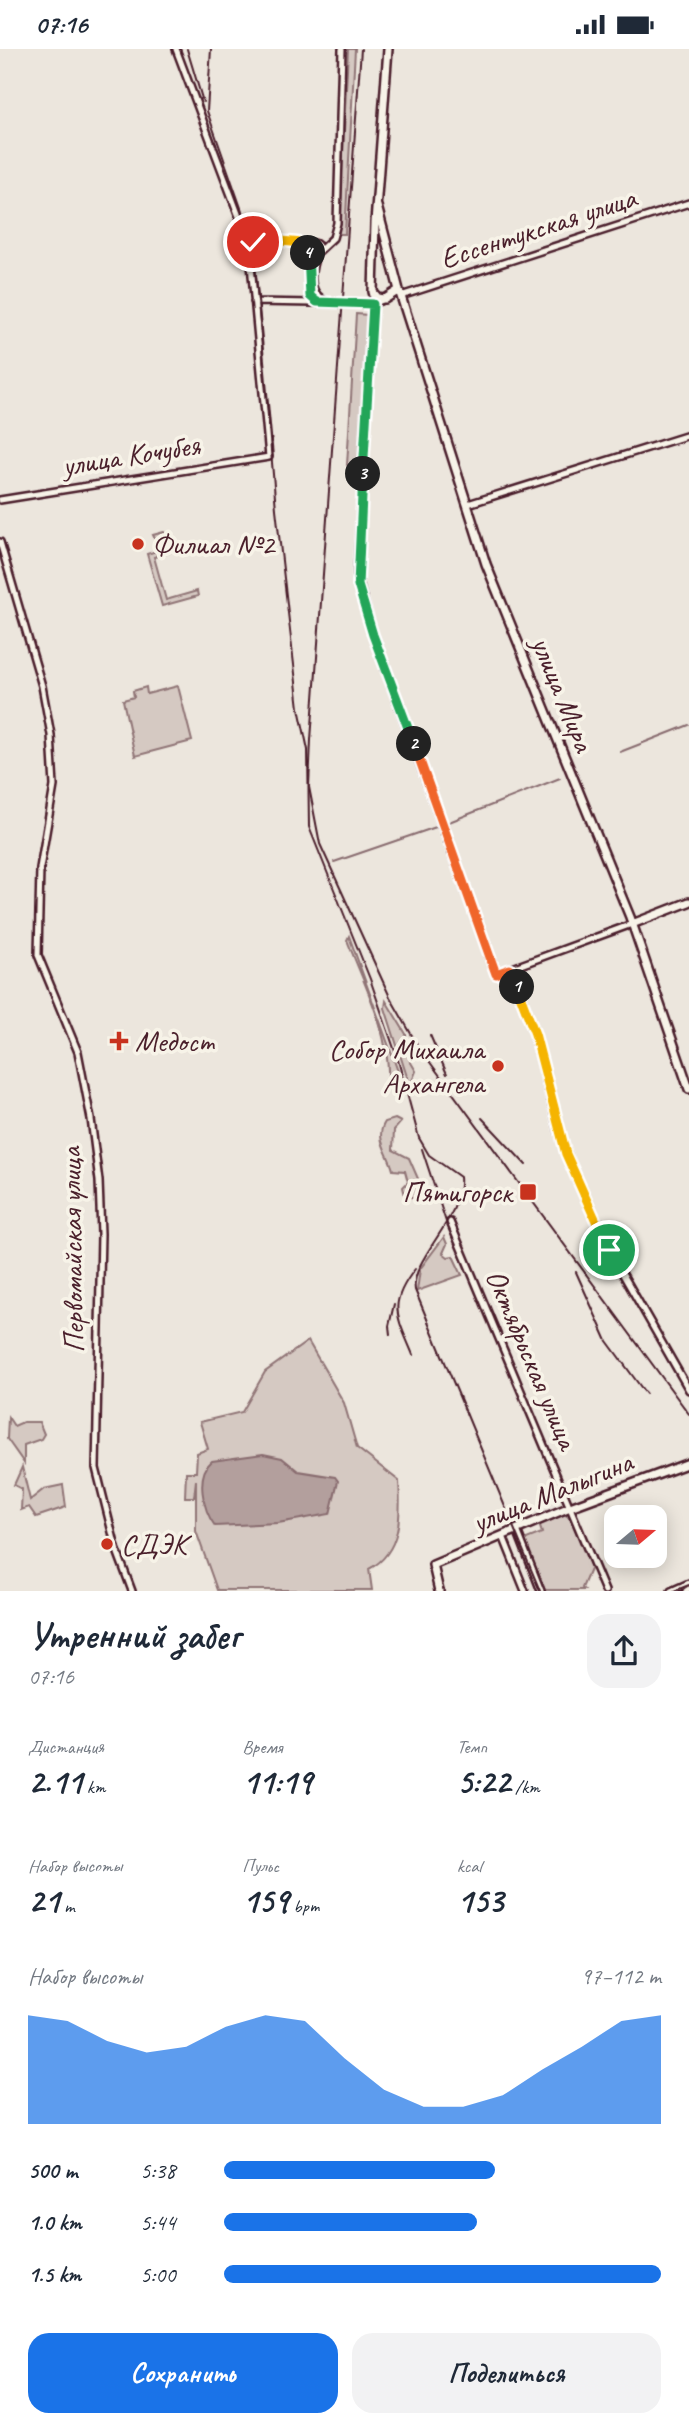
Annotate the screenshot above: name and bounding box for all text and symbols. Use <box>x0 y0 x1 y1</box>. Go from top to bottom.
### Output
text: 07:16 <box>35 8 87 41</box>
street label: Ессентукская улица <box>435 178 643 278</box>
pin <box>223 212 283 272</box>
icon: check <box>234 223 272 261</box>
pin: 4 <box>290 235 326 271</box>
text: 4 <box>303 240 312 264</box>
street label: улица Кочубея <box>58 425 204 485</box>
pin: 3 <box>346 457 380 491</box>
text: 3 <box>358 461 367 485</box>
place label: Филиал №2 <box>152 525 277 563</box>
marker: Филиал №2 <box>130 536 146 552</box>
street label: улица Мира <box>522 629 604 759</box>
pin: 2 <box>396 727 432 761</box>
text: 2 <box>409 731 418 755</box>
pin: 1 <box>500 969 534 1005</box>
text: 1 <box>512 974 521 998</box>
place label: Медост <box>135 1022 215 1060</box>
place label: Собор Михаила Архангела <box>329 1030 487 1102</box>
marker: Медост <box>109 1031 129 1051</box>
marker: Собор Михаила Архангела <box>490 1058 506 1074</box>
street label: Первомайская улица <box>51 1145 93 1353</box>
place label: Пятигорск <box>402 1173 514 1211</box>
marker: Пятигорск <box>518 1182 538 1202</box>
pin <box>579 1220 639 1280</box>
icon: arrive <box>590 1231 628 1269</box>
street label: Октябрьская улица <box>477 1263 588 1457</box>
street label: улица Малыгина <box>464 1442 640 1542</box>
north arrow <box>604 1505 667 1568</box>
map controls <box>604 1505 667 1568</box>
place label: СДЭК <box>121 1525 193 1563</box>
marker: СДЭК <box>99 1536 115 1552</box>
text: Утренний забег <box>28 1612 240 1659</box>
button: share <box>587 1614 661 1688</box>
text: 07:16 <box>28 1662 74 1691</box>
text: Дистанция <box>28 1735 104 1759</box>
text: Время <box>242 1735 282 1759</box>
text: Темп <box>457 1735 487 1759</box>
text: 2.11 <box>28 1759 82 1804</box>
text: 11:19 <box>242 1759 312 1804</box>
text: 5:22 <box>457 1759 510 1804</box>
text: km <box>82 1775 105 1799</box>
text: /km <box>510 1775 540 1799</box>
text: Набор высоты <box>28 1854 122 1878</box>
text: Пульс <box>242 1854 279 1878</box>
text: kcal <box>457 1854 482 1878</box>
text: 21 <box>28 1878 60 1923</box>
text: 159 <box>242 1878 289 1923</box>
text: 153 <box>457 1878 503 1923</box>
text: m <box>60 1894 75 1918</box>
text: bpm <box>289 1894 319 1918</box>
text: Набор высоты <box>28 1962 142 1991</box>
text: 97–112 m <box>581 1962 661 1991</box>
text: 500 m <box>28 2156 77 2185</box>
text: 5:38 <box>140 2156 176 2185</box>
text: 1.0 km <box>28 2208 82 2237</box>
text: 5:44 <box>140 2208 176 2237</box>
text: 1.5 km <box>28 2260 81 2289</box>
text: 5:00 <box>140 2260 176 2289</box>
button: Сохранить <box>28 2333 338 2413</box>
button: Поделиться <box>352 2333 661 2413</box>

